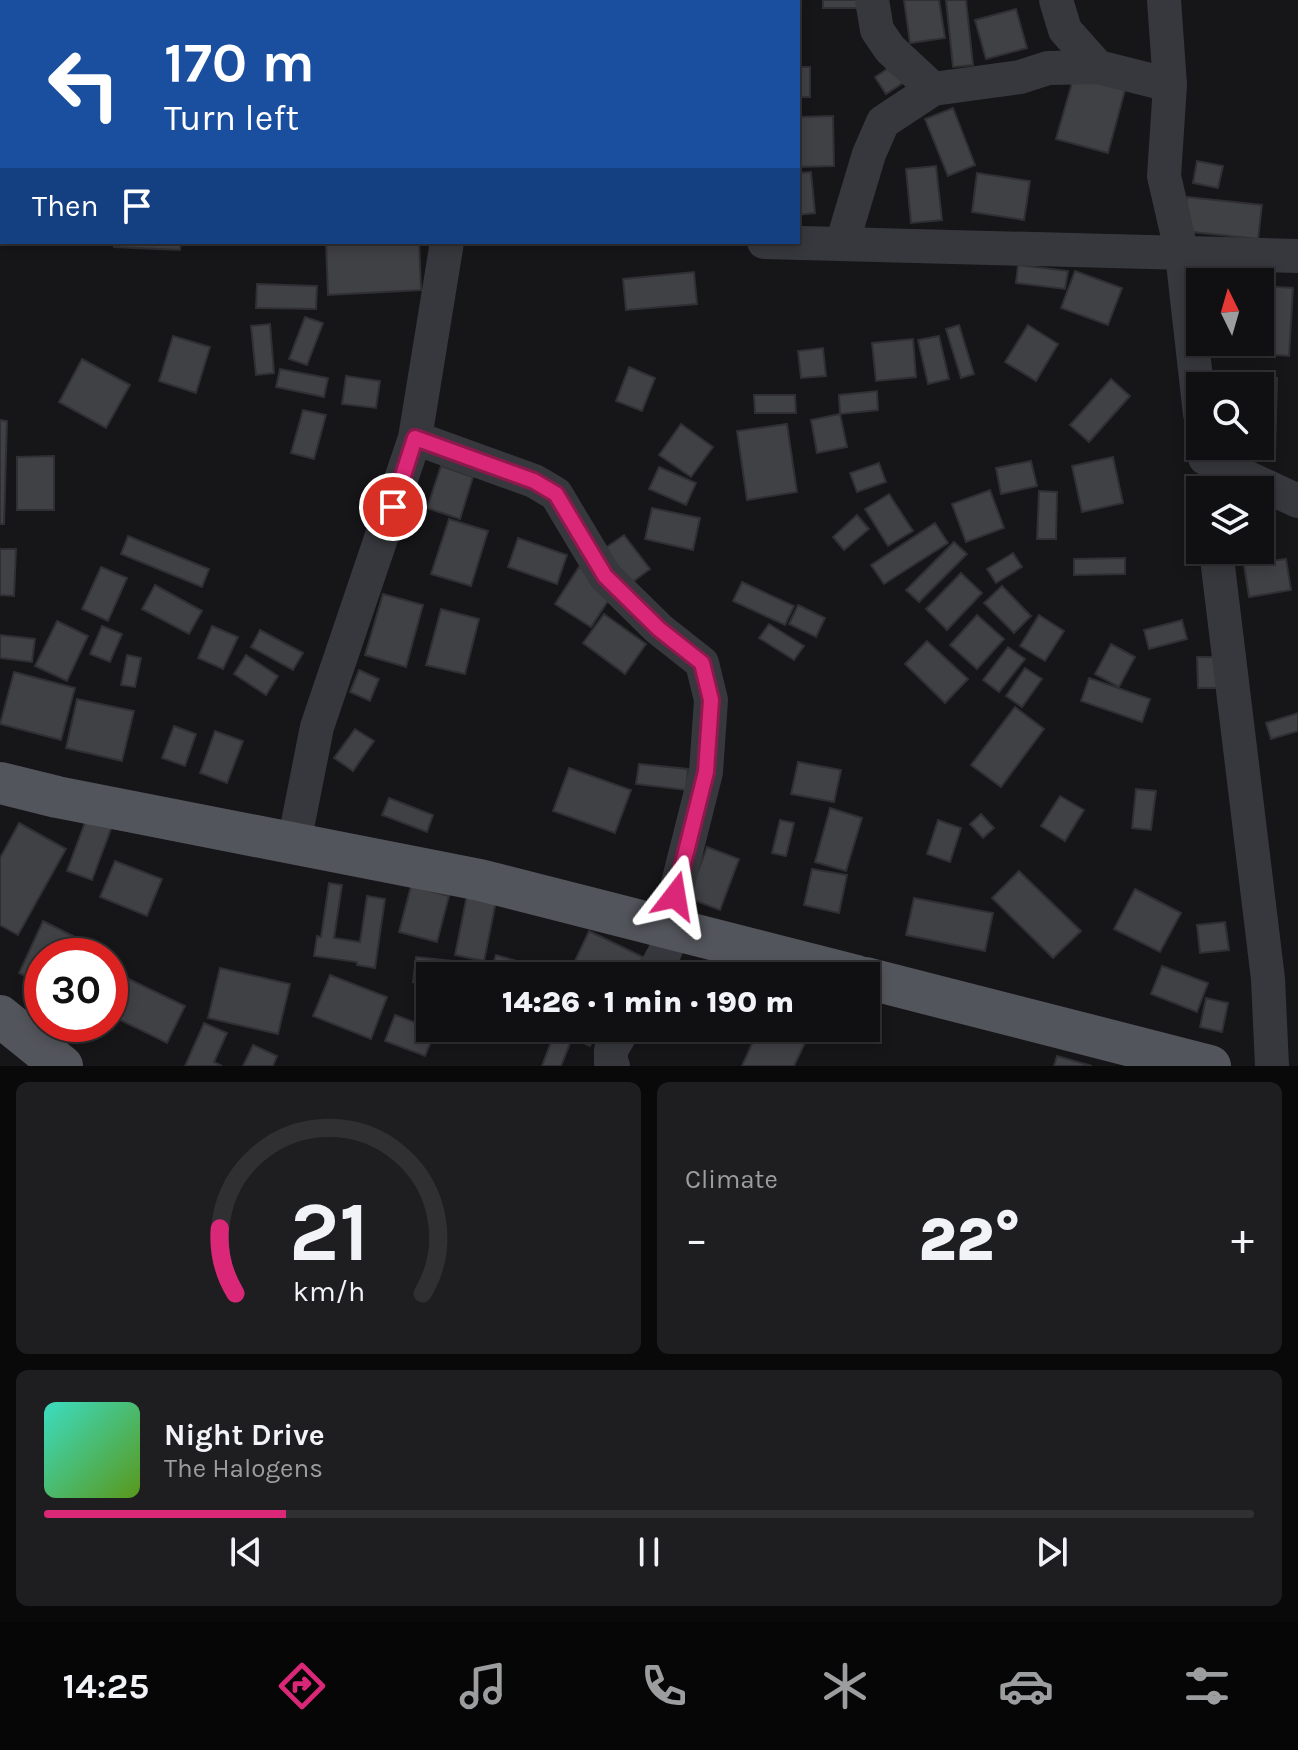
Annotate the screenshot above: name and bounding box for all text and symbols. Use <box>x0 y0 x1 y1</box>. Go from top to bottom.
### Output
text: 170 m <box>164 30 315 95</box>
icon: left <box>32 32 136 136</box>
text: Turn left <box>164 97 299 139</box>
icon: arrive <box>115 184 159 228</box>
text: Then <box>32 188 99 224</box>
north arrow <box>1186 268 1274 356</box>
map controls <box>1186 268 1274 564</box>
button: search <box>1186 372 1274 460</box>
pin <box>359 473 427 541</box>
button: layers <box>1186 476 1274 564</box>
icon: arrive <box>371 485 415 529</box>
position arrow <box>633 854 717 938</box>
speed limit sign: 30 <box>24 938 128 1042</box>
text: 14:26 · 1 min · 190 m <box>502 984 794 1020</box>
text: Climate <box>685 1164 778 1195</box>
text: 21 <box>289 1184 369 1281</box>
text: 22° <box>918 1205 1021 1275</box>
text: − <box>685 1214 708 1265</box>
text: + <box>1231 1214 1254 1265</box>
text: km/h <box>292 1275 365 1308</box>
text: Night Drive <box>164 1417 325 1453</box>
text: The Halogens <box>164 1453 323 1484</box>
icon: previous <box>224 1530 268 1574</box>
icon: pause <box>627 1530 671 1574</box>
icon: next <box>1030 1530 1074 1574</box>
icon: directions <box>274 1658 330 1714</box>
icon: music <box>455 1658 511 1714</box>
icon: phone <box>636 1658 692 1714</box>
icon: climate <box>817 1658 873 1714</box>
icon: car <box>998 1658 1054 1714</box>
icon: filters <box>1179 1658 1235 1714</box>
text: 14:25 <box>63 1665 149 1707</box>

